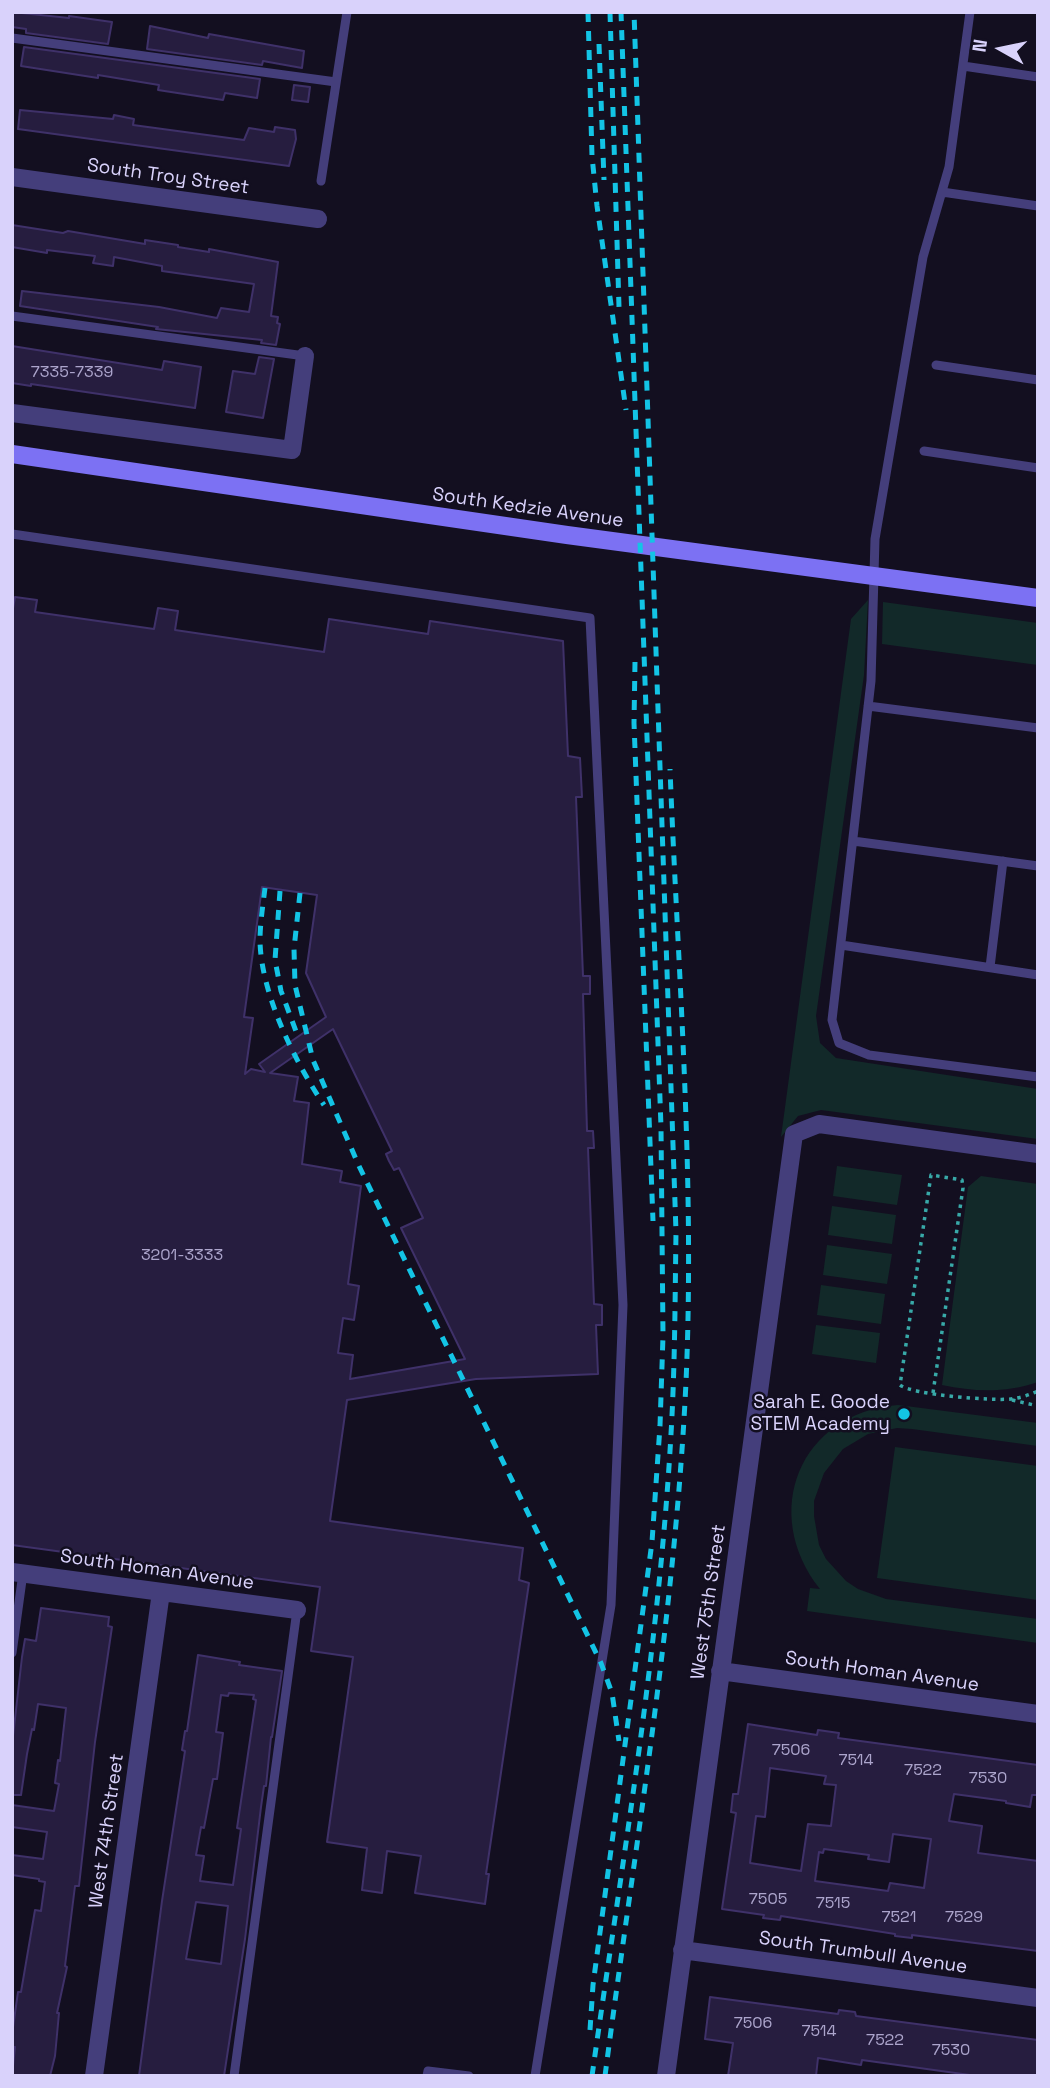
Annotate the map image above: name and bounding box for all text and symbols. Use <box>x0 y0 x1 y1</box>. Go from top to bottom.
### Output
north arrow <box>966 14 1036 84</box>
text: N <box>966 37 993 54</box>
street label: South Troy Street <box>86 154 250 200</box>
house number: 7335-7339 <box>31 363 113 383</box>
street label: South Kedzie Avenue <box>431 483 625 533</box>
house number: 3201-3333 <box>141 1246 223 1266</box>
place label: Sarah E. Goode STEM Academy <box>750 1392 890 1436</box>
marker: Sarah E. Goode STEM Academy <box>896 1406 912 1422</box>
street label: West 75th Street <box>687 1523 731 1681</box>
street label: South Homan Avenue <box>59 1545 255 1595</box>
street label: South Homan Avenue <box>784 1647 980 1697</box>
house number: 7506 <box>772 1741 810 1761</box>
house number: 7514 <box>838 1751 874 1771</box>
street label: West 74th Street <box>85 1752 129 1910</box>
house number: 7522 <box>904 1761 942 1781</box>
house number: 7530 <box>969 1769 1007 1789</box>
house number: 7505 <box>749 1890 787 1910</box>
house number: 7515 <box>816 1894 850 1914</box>
house number: 7521 <box>882 1908 916 1928</box>
house number: 7529 <box>945 1908 983 1928</box>
street label: South Trumbull Avenue <box>757 1927 969 1979</box>
house number: 7506 <box>734 2014 772 2034</box>
house number: 7514 <box>801 2022 837 2042</box>
house number: 7522 <box>866 2031 904 2051</box>
house number: 7530 <box>932 2041 970 2061</box>

